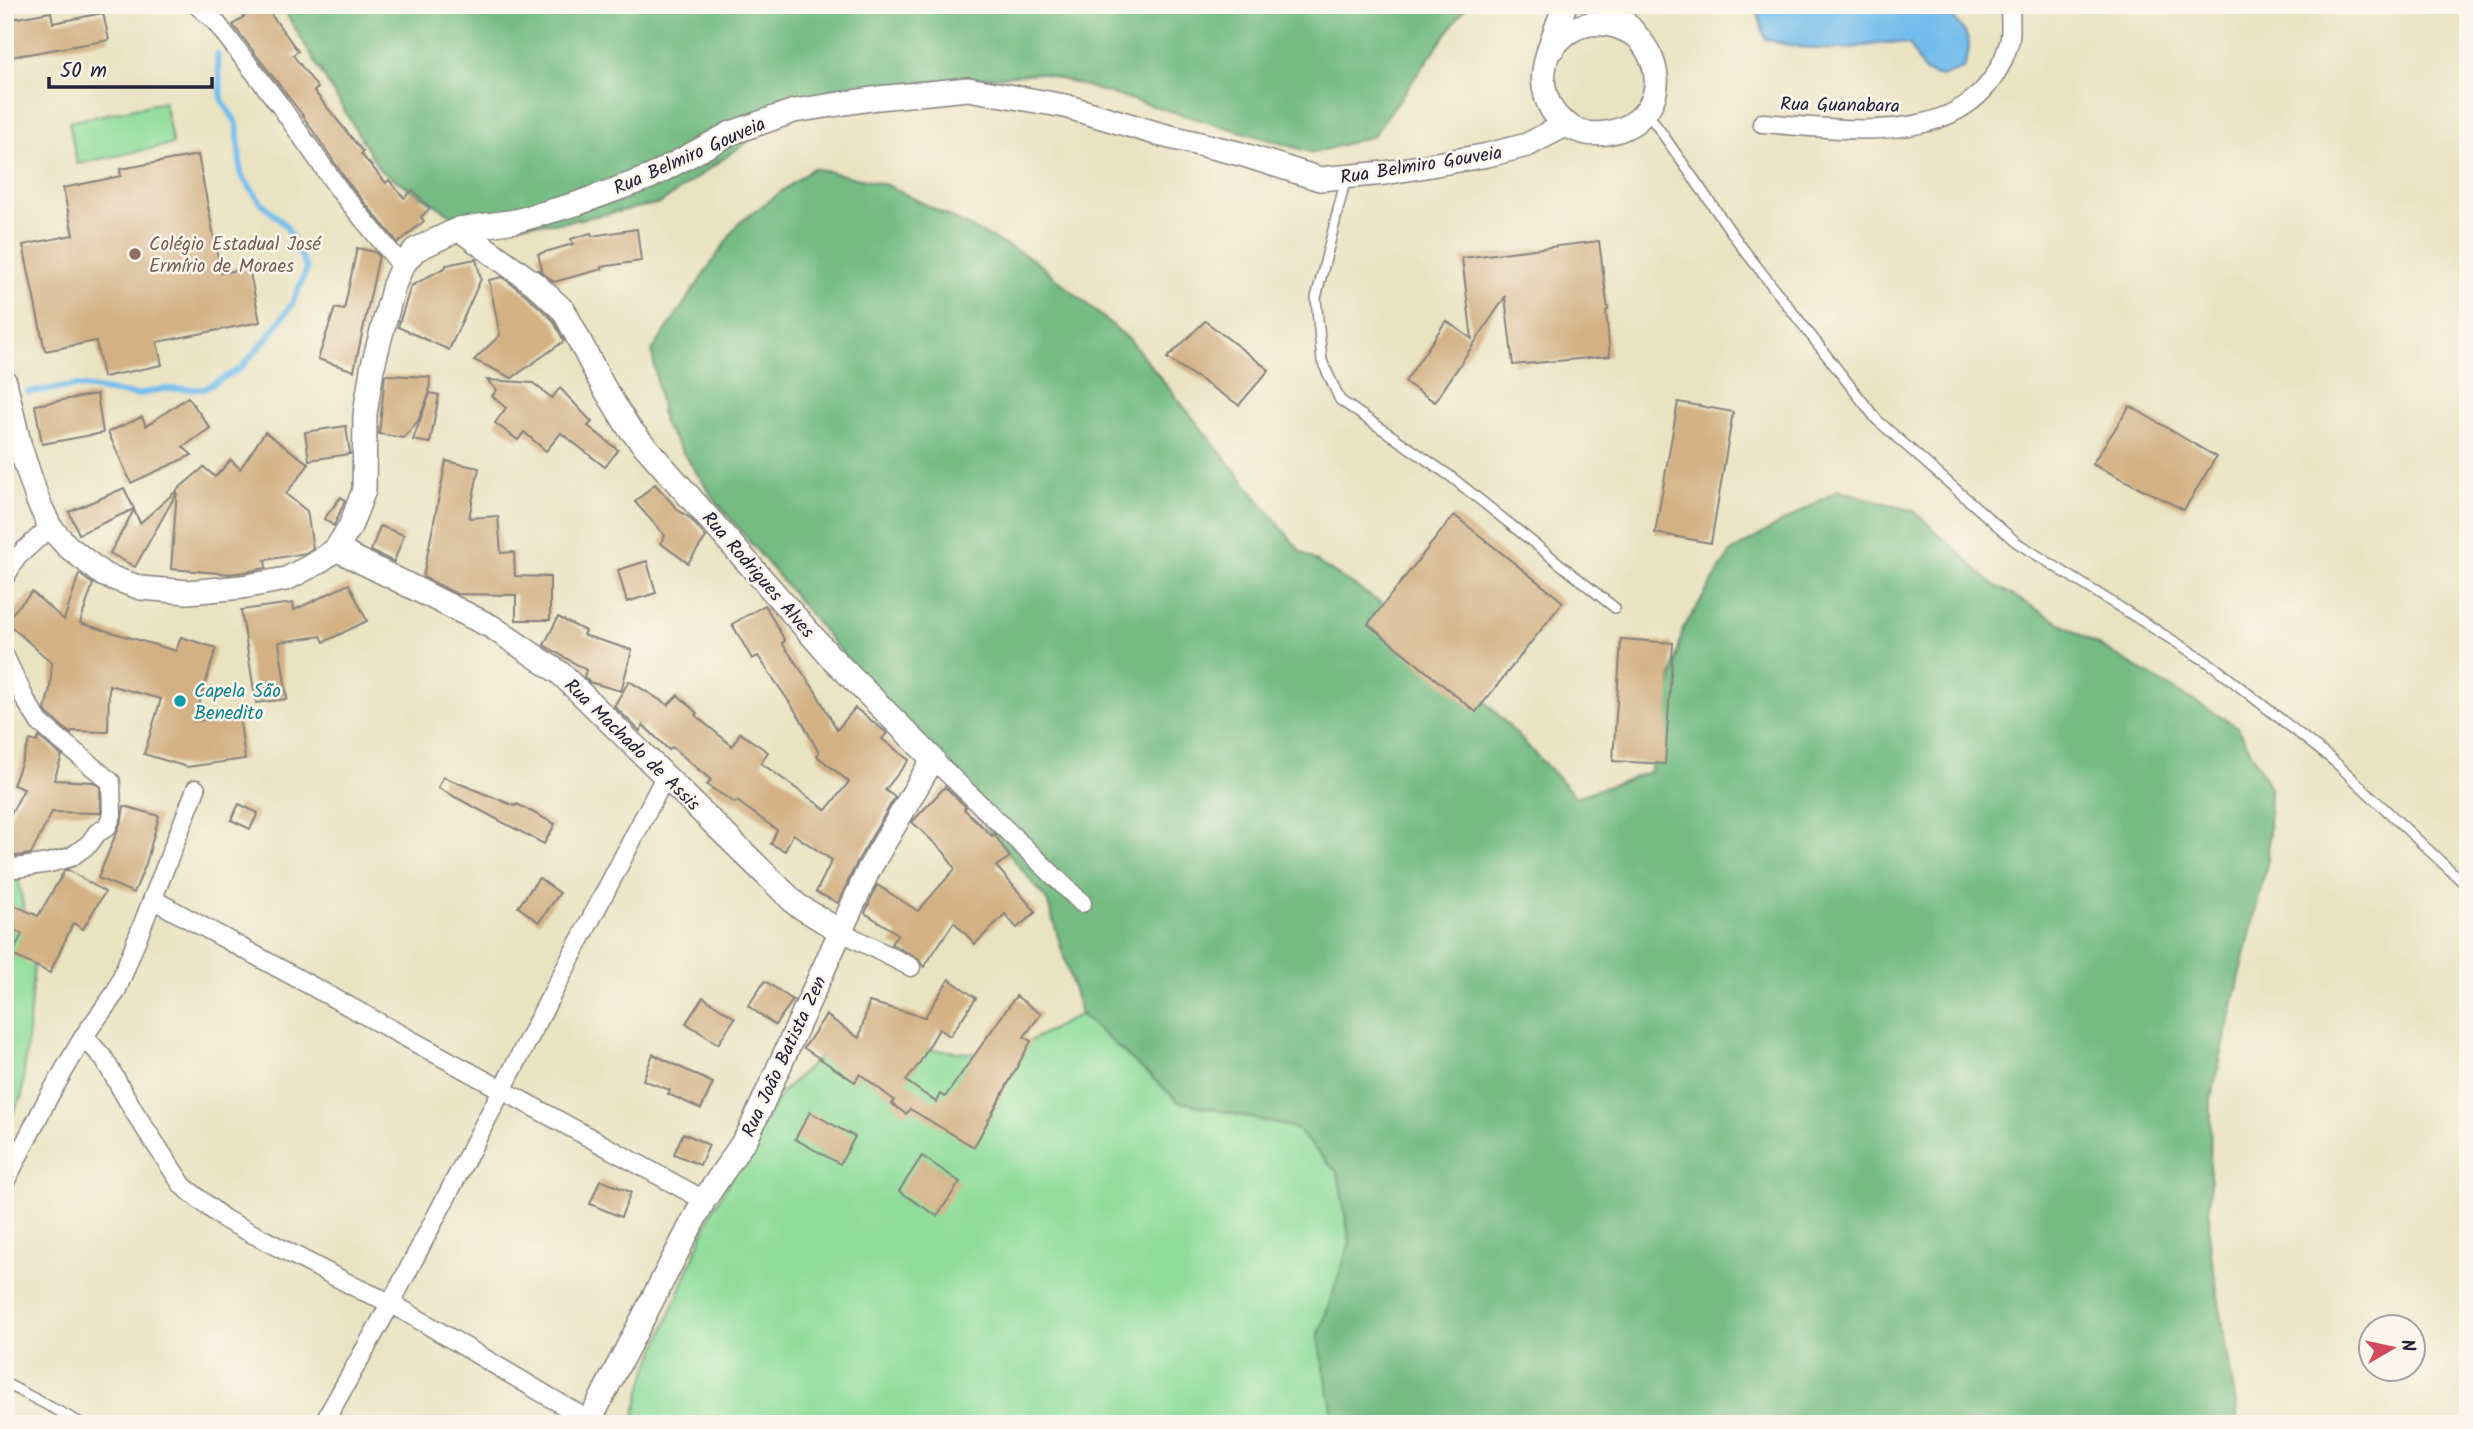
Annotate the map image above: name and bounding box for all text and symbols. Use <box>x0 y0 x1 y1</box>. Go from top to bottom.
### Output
scale bar <box>49 46 212 90</box>
text: 50 m <box>60 55 107 88</box>
street label: Rua Guanabara <box>1780 90 1900 122</box>
street label: Rua Belmiro Gouveia <box>609 110 771 204</box>
street label: Rua Belmiro Gouveia <box>1338 138 1504 194</box>
place label: Colégio Estadual José Ermírio de Moraes <box>149 230 322 282</box>
marker: Colégio Estadual José Ermírio de Moraes <box>127 246 143 262</box>
street label: Rua Rodrigues Alves <box>694 505 821 646</box>
street label: Rua Machado de Assis <box>556 672 707 819</box>
place label: Capela São Benedito <box>194 677 281 729</box>
marker: Capela São Benedito <box>172 693 188 709</box>
street label: Rua João Batista Zen <box>734 971 835 1142</box>
north arrow <box>2358 1314 2428 1384</box>
text: N <box>2391 1337 2423 1354</box>

